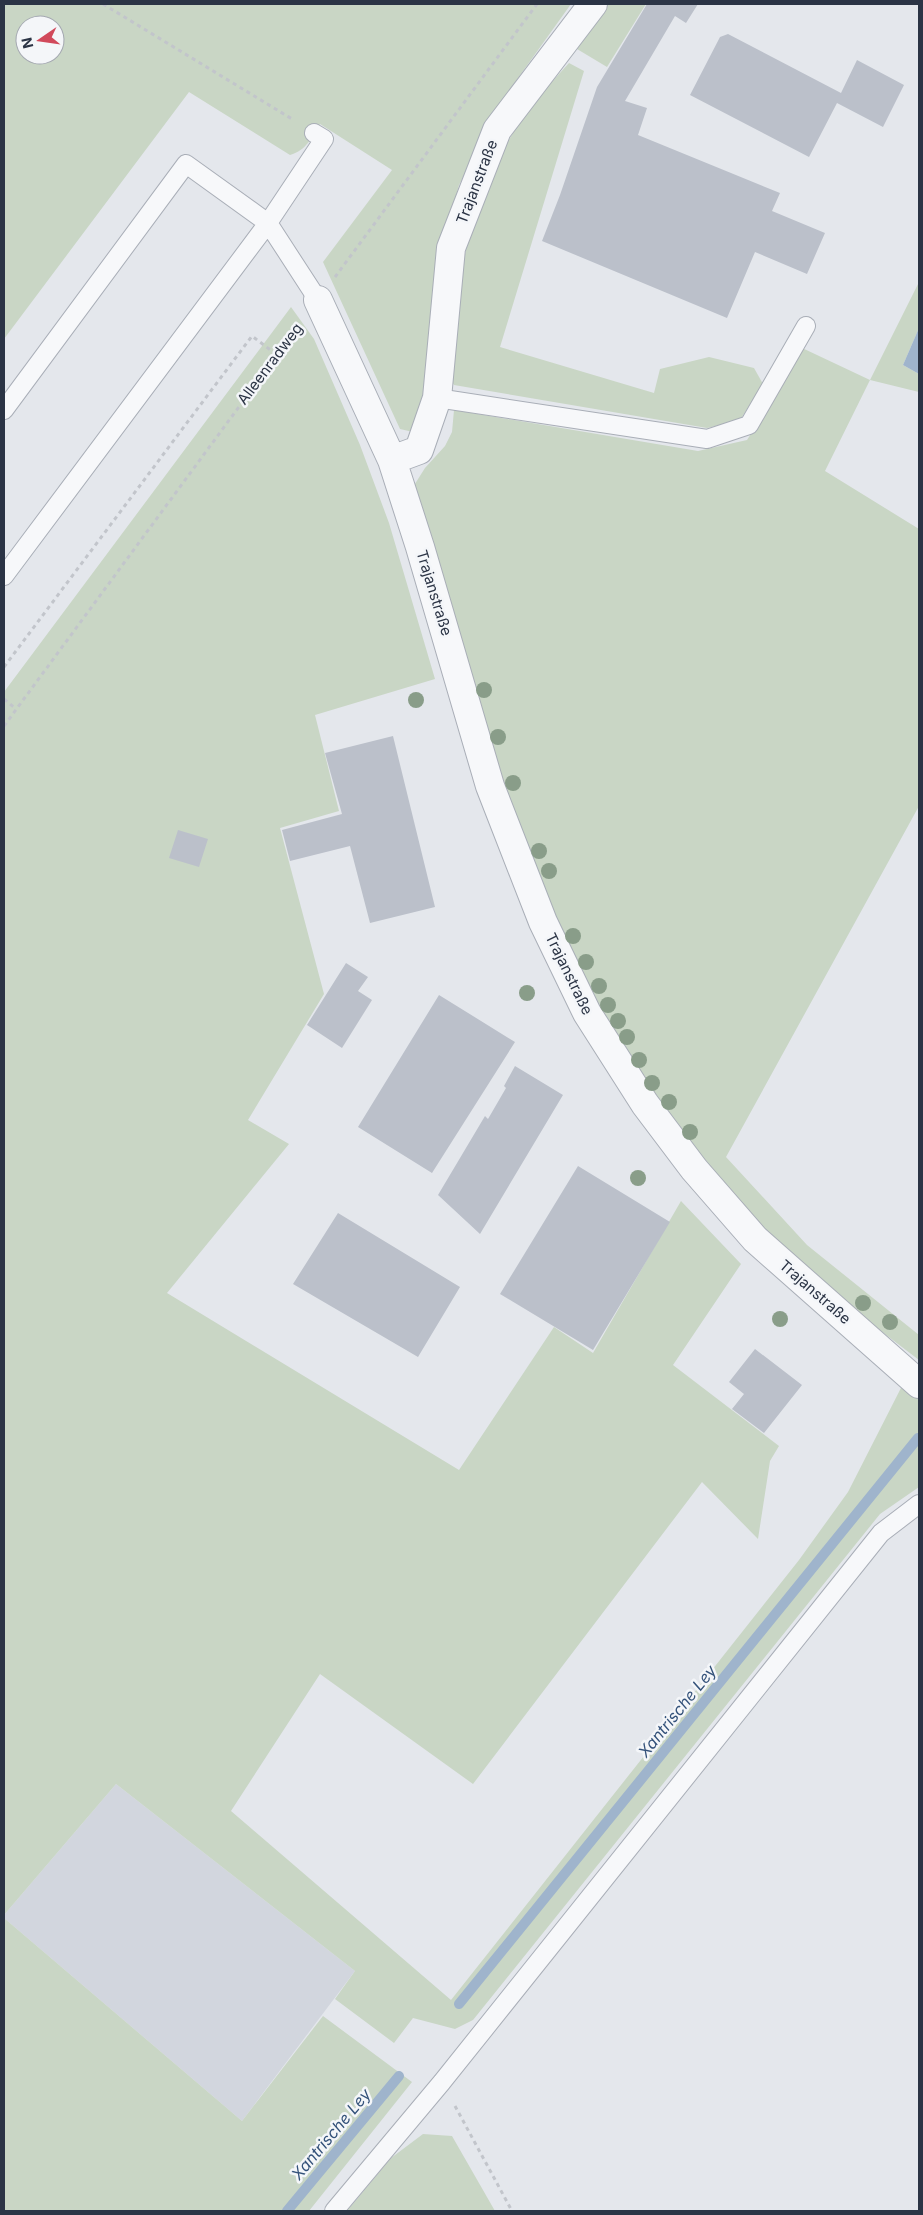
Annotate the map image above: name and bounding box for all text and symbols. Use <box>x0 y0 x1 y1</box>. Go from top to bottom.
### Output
north arrow <box>15 15 65 65</box>
text: N <box>17 36 36 50</box>
street label: Trajanstraße <box>452 137 501 227</box>
street label: Alleenradweg <box>233 319 306 408</box>
street label: Trajanstraße <box>412 548 457 638</box>
street label: Trajanstraße <box>541 930 597 1018</box>
street label: Trajanstraße <box>776 1255 855 1328</box>
water label: Xantrische Ley <box>633 1660 721 1762</box>
water label: Xantrische Ley <box>286 2084 376 2184</box>

